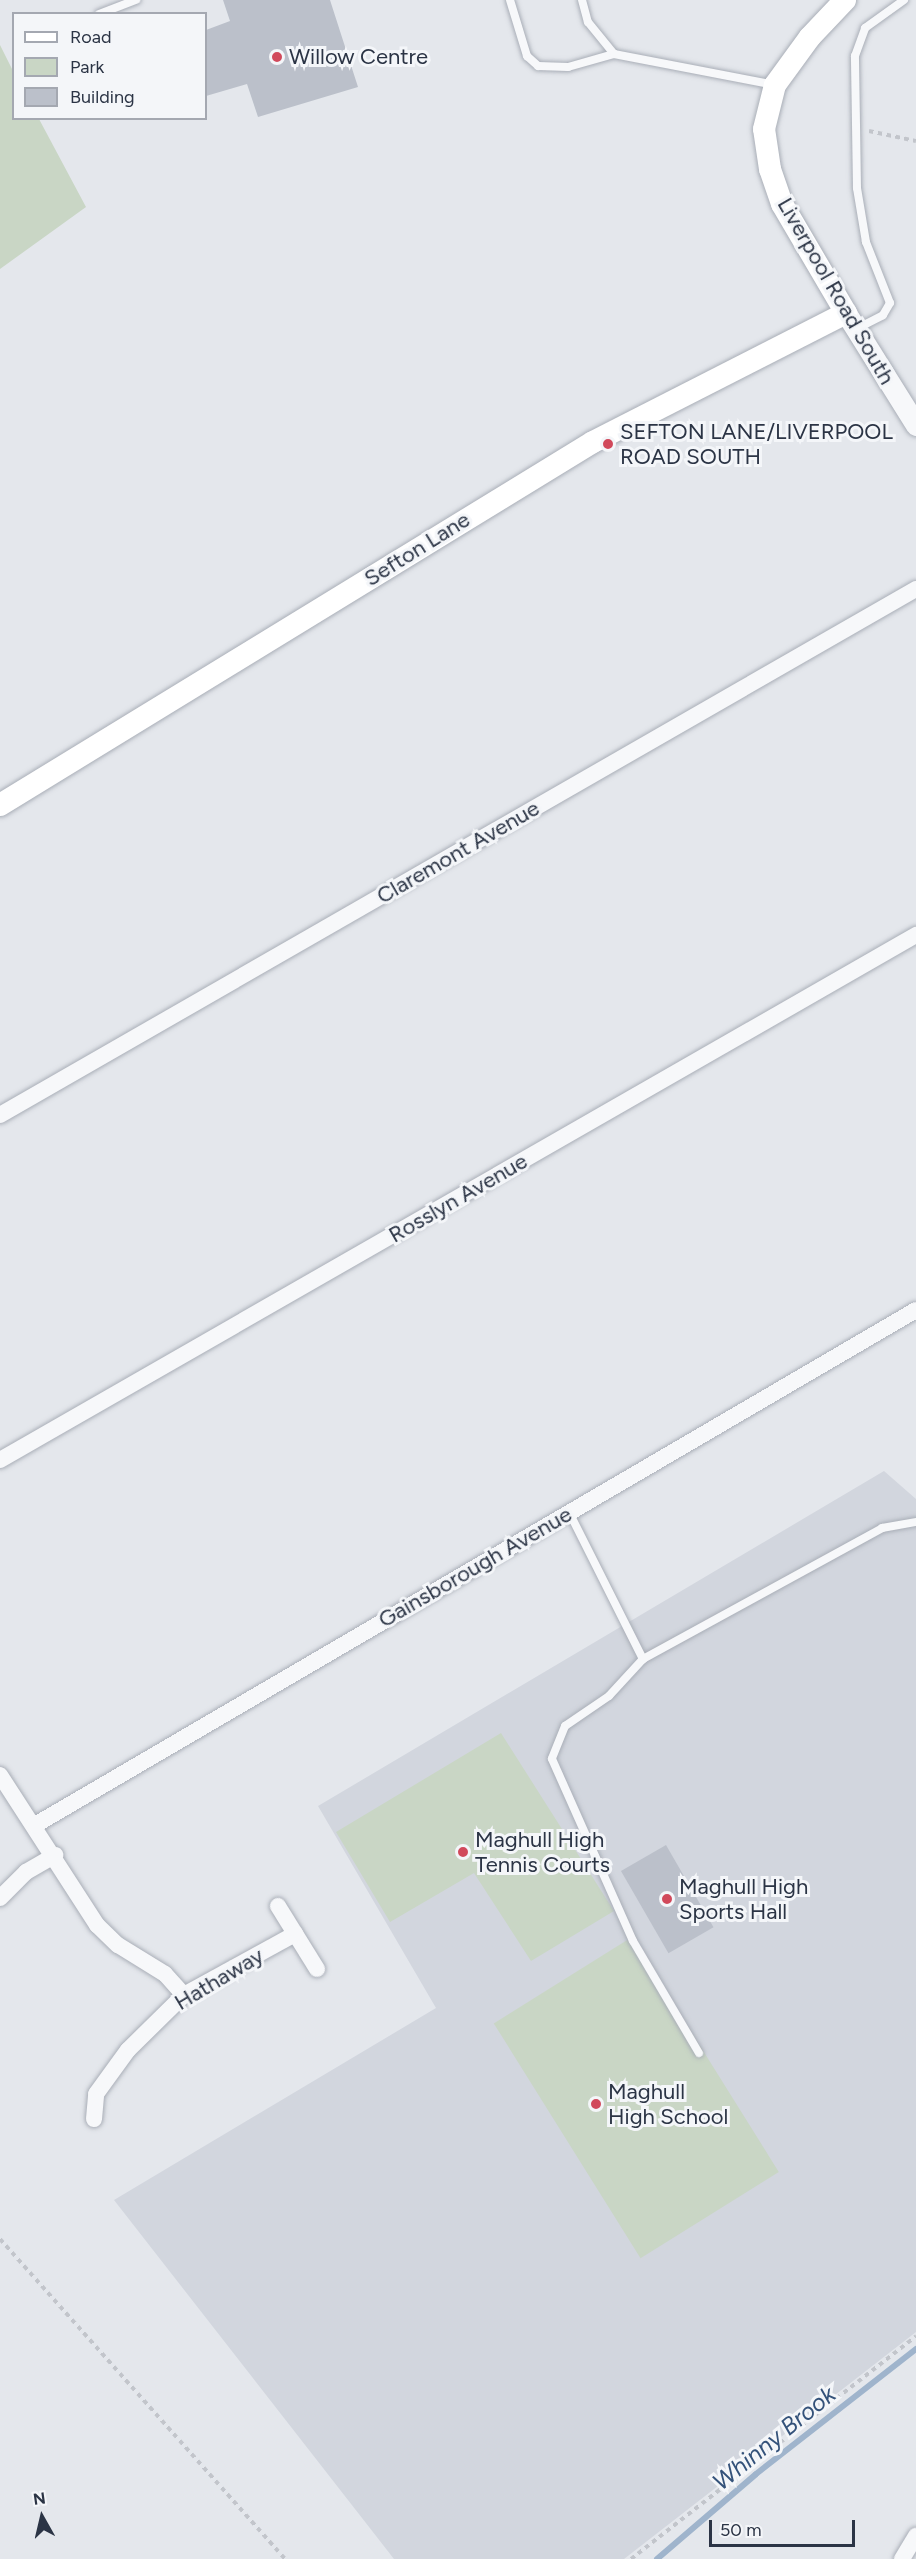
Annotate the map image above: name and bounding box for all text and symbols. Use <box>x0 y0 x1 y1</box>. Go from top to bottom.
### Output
legend <box>12 12 207 120</box>
text: Road <box>70 26 111 48</box>
place label: Willow Centre <box>289 44 428 70</box>
marker: Willow Centre <box>270 50 284 64</box>
text: Park <box>70 56 104 78</box>
text: Building <box>70 86 135 108</box>
street label: Liverpool Road South <box>772 193 900 389</box>
place label: SEFTON LANE/LIVERPOOL ROAD SOUTH <box>620 418 893 470</box>
marker: SEFTON LANE/LIVERPOOL ROAD SOUTH <box>601 437 615 451</box>
street label: Sefton Lane <box>359 506 475 592</box>
street label: Claremont Avenue <box>372 795 544 909</box>
street label: Rosslyn Avenue <box>384 1148 532 1248</box>
street label: Gainsborough Avenue <box>374 1501 576 1633</box>
place label: Maghull High Tennis Courts <box>475 1826 610 1878</box>
marker: Maghull High Tennis Courts <box>456 1845 470 1859</box>
place label: Maghull High Sports Hall <box>679 1873 808 1924</box>
marker: Maghull High Sports Hall <box>660 1892 674 1906</box>
street label: Hathaway <box>170 1942 268 2016</box>
place label: Maghull High School <box>608 2078 728 2130</box>
marker: Maghull High School <box>589 2097 603 2111</box>
water label: Whinny Brook <box>707 2380 841 2496</box>
north arrow <box>12 2487 72 2547</box>
text: N <box>32 2488 47 2509</box>
scale bar <box>712 2508 858 2546</box>
text: 50 m <box>720 2519 762 2541</box>

